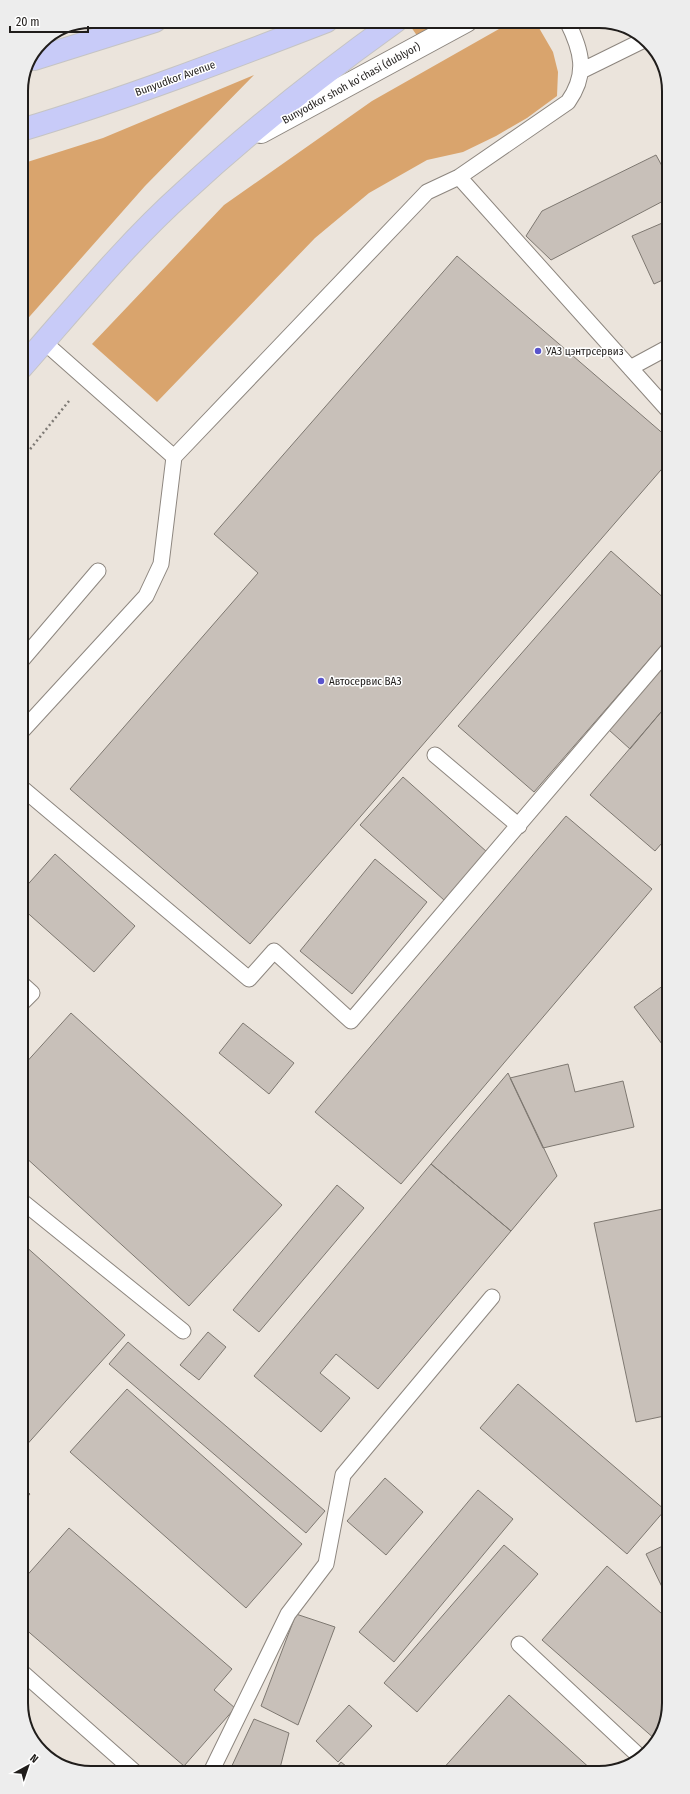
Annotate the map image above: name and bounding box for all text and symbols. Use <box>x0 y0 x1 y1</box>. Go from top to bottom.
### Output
scale bar <box>10 8 88 34</box>
text: 20 m <box>16 15 40 29</box>
street label: Bunyodkor shoh koʻchasi (dublyor) <box>280 40 423 127</box>
street label: Bunyudkor Avenue <box>133 58 217 99</box>
place label: УАЗ цэнтрсервиз <box>545 345 624 358</box>
marker: УАЗ цэнтрсервиз <box>533 346 543 356</box>
place label: Автосервис ВАЗ <box>329 675 402 688</box>
marker: Автосервис ВАЗ <box>316 676 326 686</box>
north arrow <box>8 1746 48 1786</box>
text: N <box>27 1752 41 1766</box>

